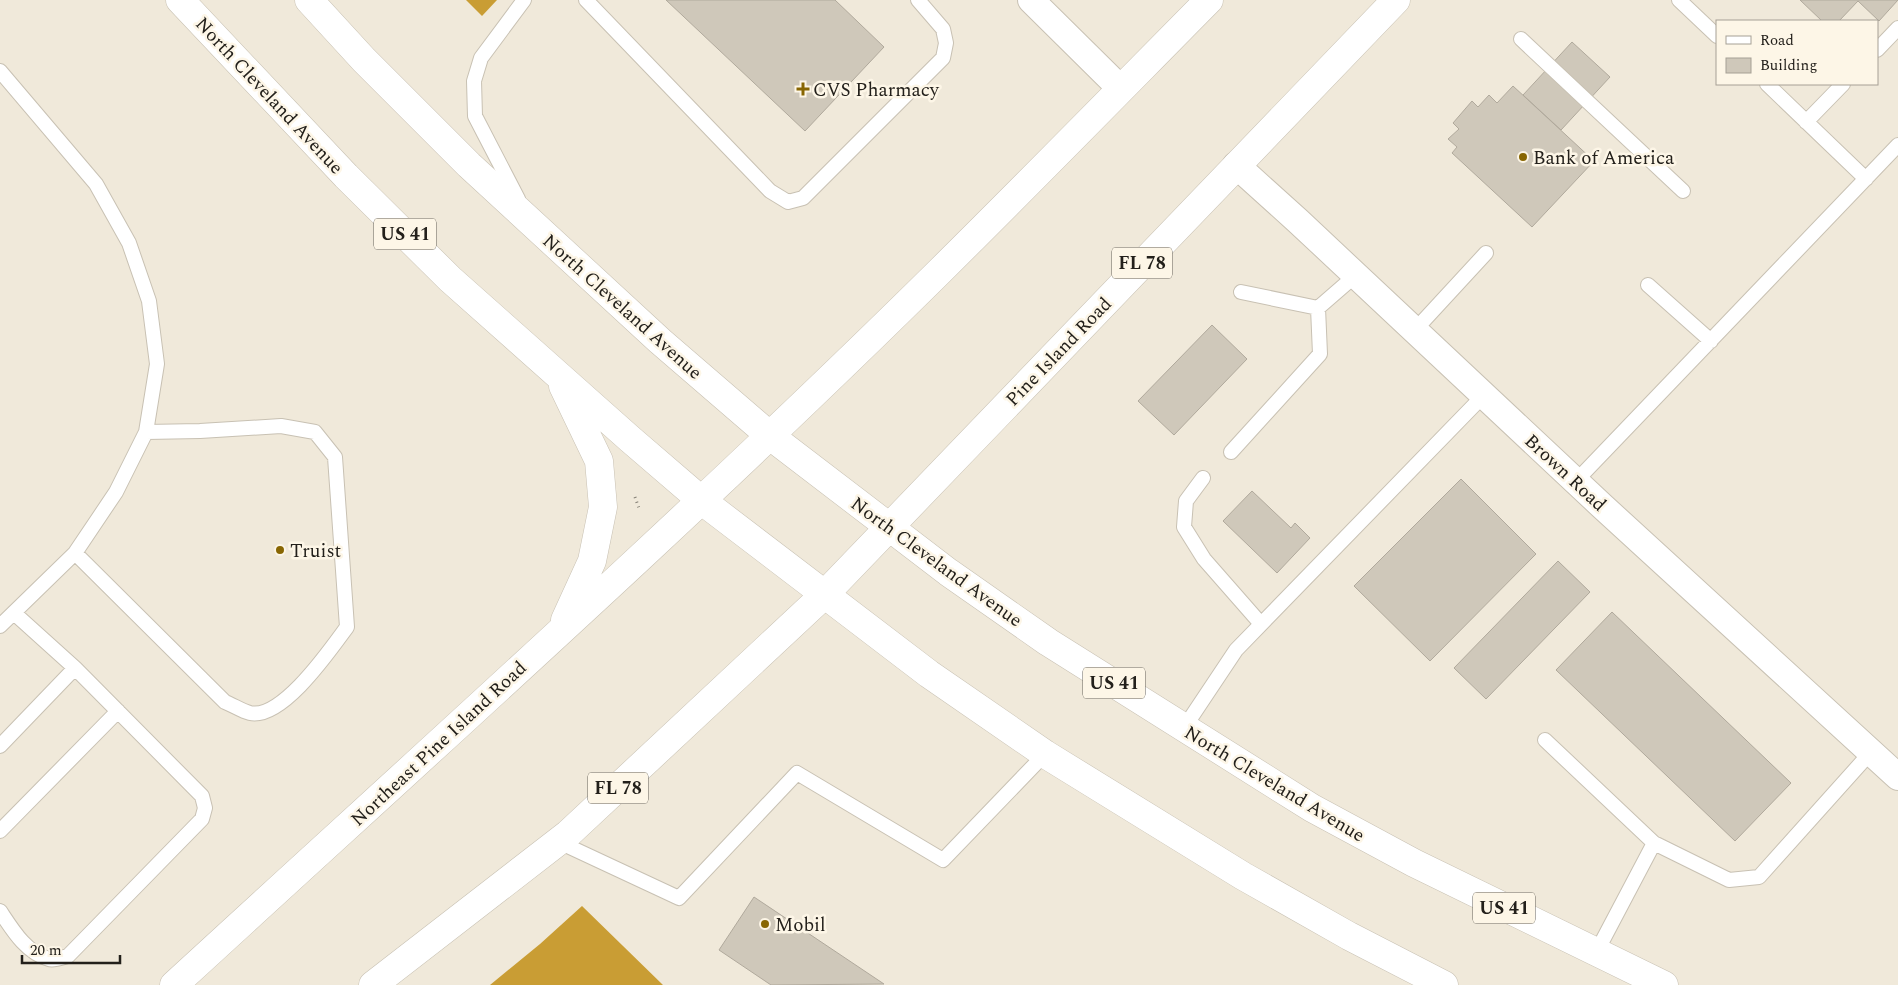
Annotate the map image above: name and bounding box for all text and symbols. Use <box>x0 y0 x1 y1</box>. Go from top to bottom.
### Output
street label: North Cleveland Avenue <box>188 11 350 181</box>
legend <box>1716 20 1878 85</box>
text: Road <box>1760 29 1794 52</box>
text: Building <box>1760 54 1817 77</box>
place label: CVS Pharmacy <box>813 76 940 105</box>
marker: CVS Pharmacy <box>797 83 809 95</box>
place label: Bank of America <box>1533 144 1675 173</box>
marker: Bank of America <box>1517 151 1529 163</box>
road number: US 41 <box>374 218 436 250</box>
street label: North Cleveland Avenue <box>536 227 708 387</box>
road number: FL 78 <box>1112 248 1172 278</box>
street label: Pine Island Road <box>999 291 1119 413</box>
street label: Brown Road <box>1517 427 1613 519</box>
street label: North Cleveland Avenue <box>844 490 1028 635</box>
place label: Truist <box>290 537 341 566</box>
marker: Truist <box>274 544 286 556</box>
street label: Northeast Pine Island Road <box>344 654 534 834</box>
road number: US 41 <box>1083 668 1145 698</box>
street label: North Cleveland Avenue <box>1178 719 1370 850</box>
road number: FL 78 <box>588 772 648 804</box>
road number: US 41 <box>1473 892 1535 924</box>
place label: Mobil <box>775 911 826 940</box>
marker: Mobil <box>759 918 771 930</box>
scale bar <box>22 932 120 964</box>
text: 20 m <box>30 939 62 962</box>

